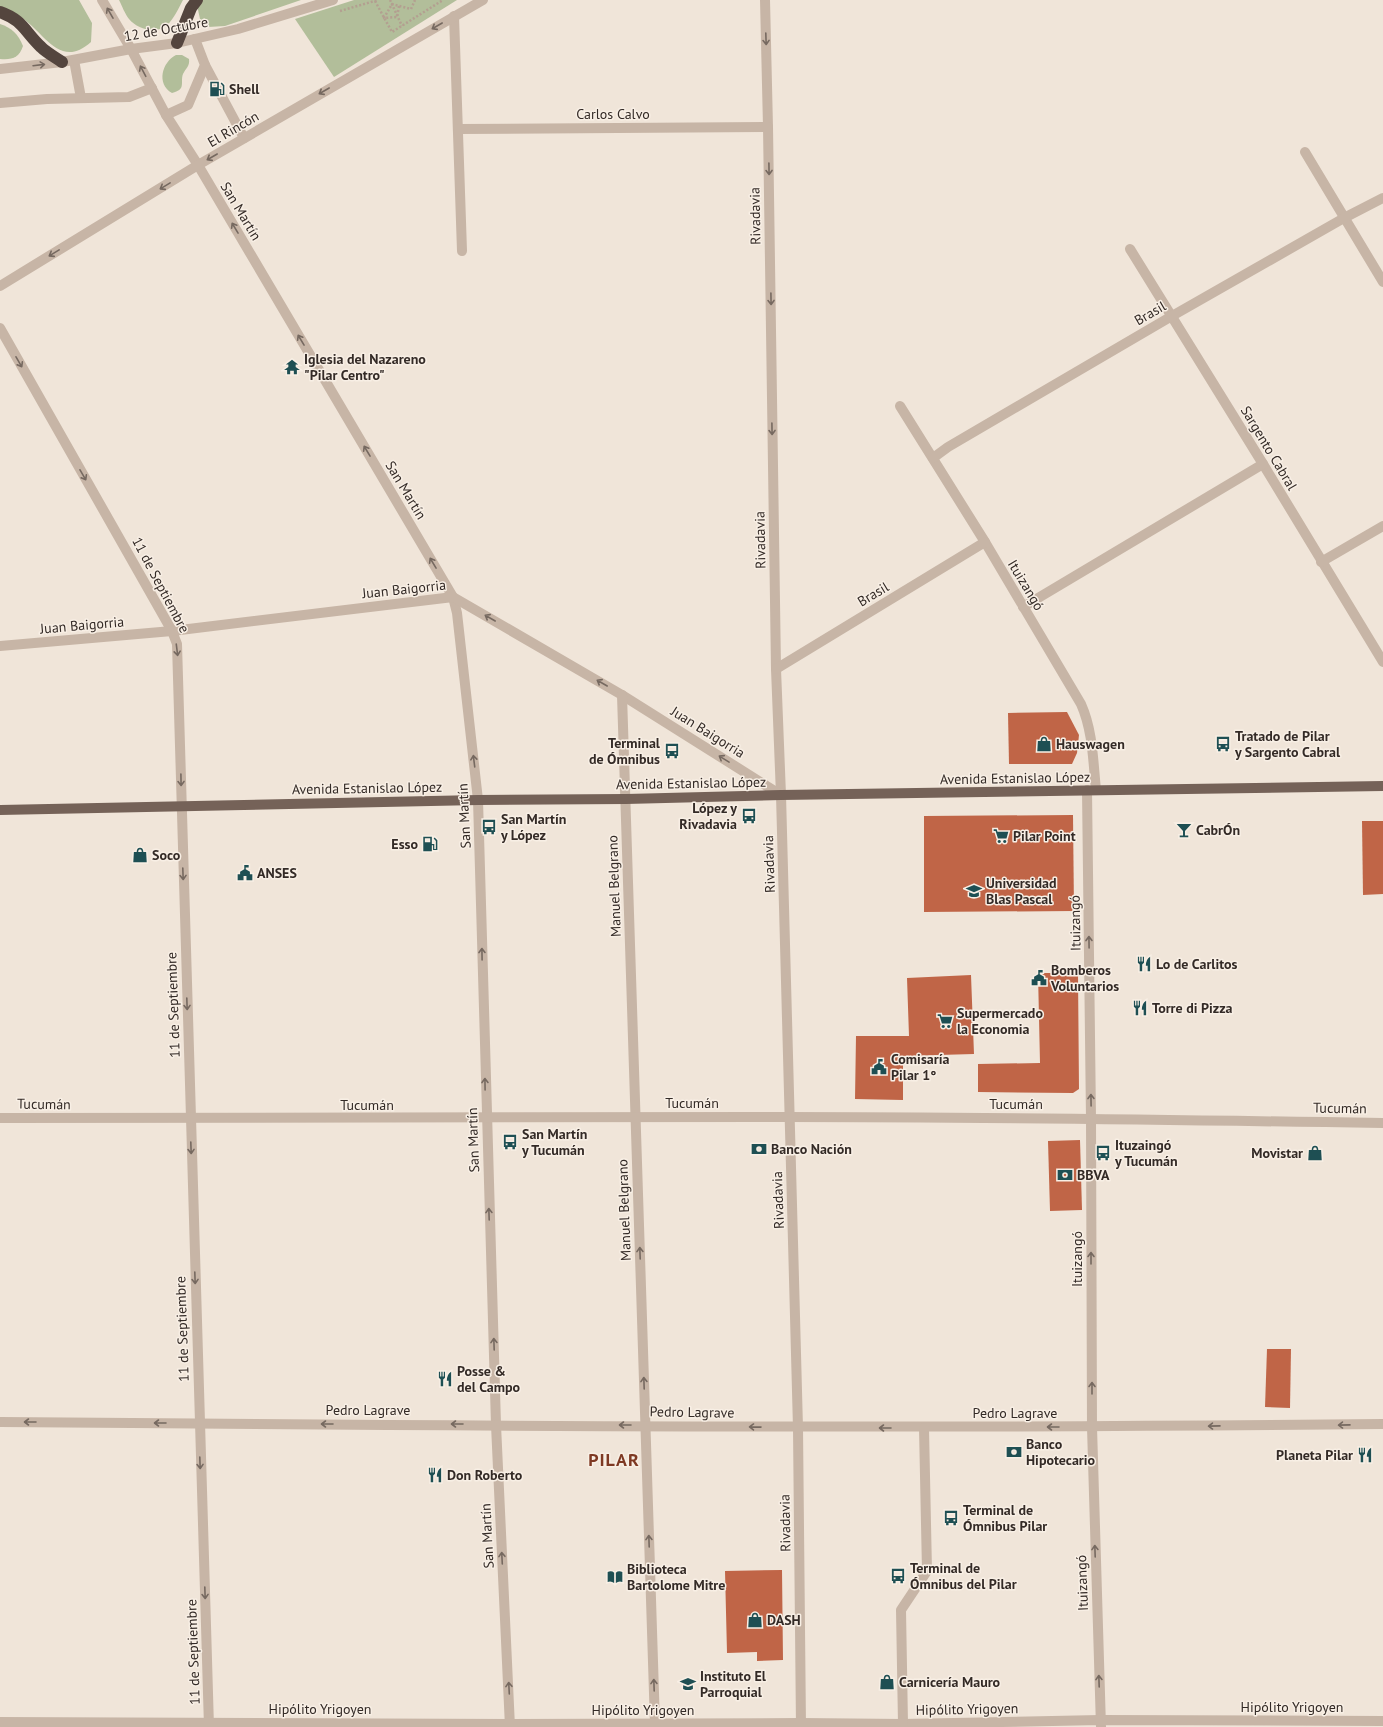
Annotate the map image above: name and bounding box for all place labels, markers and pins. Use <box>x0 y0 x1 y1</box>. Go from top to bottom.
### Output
fuel station icon: Shell <box>208 80 226 98</box>
place label: Shell <box>229 80 260 98</box>
place label: Iglesia del Nazareno "Pilar Centro" <box>304 350 426 384</box>
temple icon: Iglesia del Nazareno "Pilar Centro" <box>283 358 301 376</box>
place label: Tratado de Pilar y Sargento Cabral <box>1234 727 1341 761</box>
place label: Terminal de Ómnibus <box>589 734 661 768</box>
shop icon: Hauswagen <box>1035 735 1053 753</box>
place label: Hauswagen <box>1056 735 1125 753</box>
bus stop icon: Tratado de Pilar y Sargento Cabral <box>1214 735 1232 753</box>
bus stop icon: Terminal de Ómnibus <box>663 742 681 760</box>
place label: López y Rivadavia <box>679 799 737 833</box>
bus stop icon: López y Rivadavia <box>740 807 758 825</box>
place label: San Martín y López <box>500 810 566 844</box>
bus stop icon: San Martín y López <box>480 818 498 836</box>
bar icon: CabrÓn <box>1175 821 1193 839</box>
place label: CabrÓn <box>1196 821 1240 839</box>
supermarket icon: Pilar Point <box>992 827 1010 845</box>
place label: Pilar Point <box>1013 827 1076 845</box>
place label: Esso <box>391 835 418 853</box>
fuel station icon: Esso <box>421 835 439 853</box>
shop icon: Soco <box>131 846 149 864</box>
place label: Soco <box>152 846 181 864</box>
public building icon: ANSES <box>236 864 254 882</box>
place label: ANSES <box>257 864 297 882</box>
place label: Universidad Blas Pascal <box>986 874 1057 908</box>
school or university icon: Universidad Blas Pascal <box>965 882 983 900</box>
restaurant icon: Lo de Carlitos <box>1135 955 1153 973</box>
place label: Lo de Carlitos <box>1156 955 1238 973</box>
place label: Bomberos Voluntarios <box>1050 961 1119 995</box>
public building icon: Bomberos Voluntarios <box>1030 969 1048 987</box>
restaurant icon: Torre di Pizza <box>1131 999 1149 1017</box>
place label: Torre di Pizza <box>1152 999 1233 1017</box>
place label: Supermercado la Economia <box>957 1004 1043 1038</box>
supermarket icon: Supermercado la Economia <box>936 1012 954 1030</box>
place label: Comisaría Pilar 1° <box>891 1050 949 1084</box>
public building icon: Comisaría Pilar 1° <box>870 1058 888 1076</box>
place label: San Martín y Tucumán <box>521 1125 587 1159</box>
bus stop icon: San Martín y Tucumán <box>501 1133 519 1151</box>
place label: Ituzaingó y Tucumán <box>1114 1136 1178 1170</box>
bank icon: Banco Nación <box>750 1140 768 1158</box>
place label: Banco Nación <box>771 1140 852 1158</box>
bus stop icon: Ituzaingó y Tucumán <box>1094 1144 1112 1162</box>
place label: Movistar <box>1251 1144 1303 1162</box>
shop icon: Movistar <box>1306 1144 1324 1162</box>
bank icon: BBVA <box>1056 1166 1074 1184</box>
place label: BBVA <box>1077 1166 1110 1184</box>
place label: Posse & del Campo <box>457 1362 521 1396</box>
restaurant icon: Posse & del Campo <box>436 1370 454 1388</box>
place label: Banco Hipotecario <box>1026 1435 1096 1469</box>
bank icon: Banco Hipotecario <box>1005 1443 1023 1461</box>
place label: Planeta Pilar <box>1276 1446 1353 1464</box>
restaurant icon: Planeta Pilar <box>1356 1446 1374 1464</box>
restaurant icon: Don Roberto <box>426 1466 444 1484</box>
place label: Don Roberto <box>447 1466 523 1484</box>
place label: Terminal de Ómnibus Pilar <box>963 1501 1047 1535</box>
bus stop icon: Terminal de Ómnibus Pilar <box>942 1509 960 1527</box>
place label: Terminal de Ómnibus del Pilar <box>910 1559 1017 1593</box>
place label: Biblioteca Bartolome Mitre <box>627 1560 725 1594</box>
bus stop icon: Terminal de Ómnibus del Pilar <box>889 1567 907 1585</box>
library icon: Biblioteca Bartolome Mitre <box>606 1568 624 1586</box>
shop icon: DASH <box>746 1611 764 1629</box>
place label: DASH <box>767 1611 801 1629</box>
place label: Instituto El Parroquial <box>700 1667 767 1701</box>
shop icon: Carnicería Mauro <box>878 1673 896 1691</box>
place label: Carnicería Mauro <box>899 1673 1001 1691</box>
school or university icon: Instituto El Parroquial <box>679 1675 697 1693</box>

